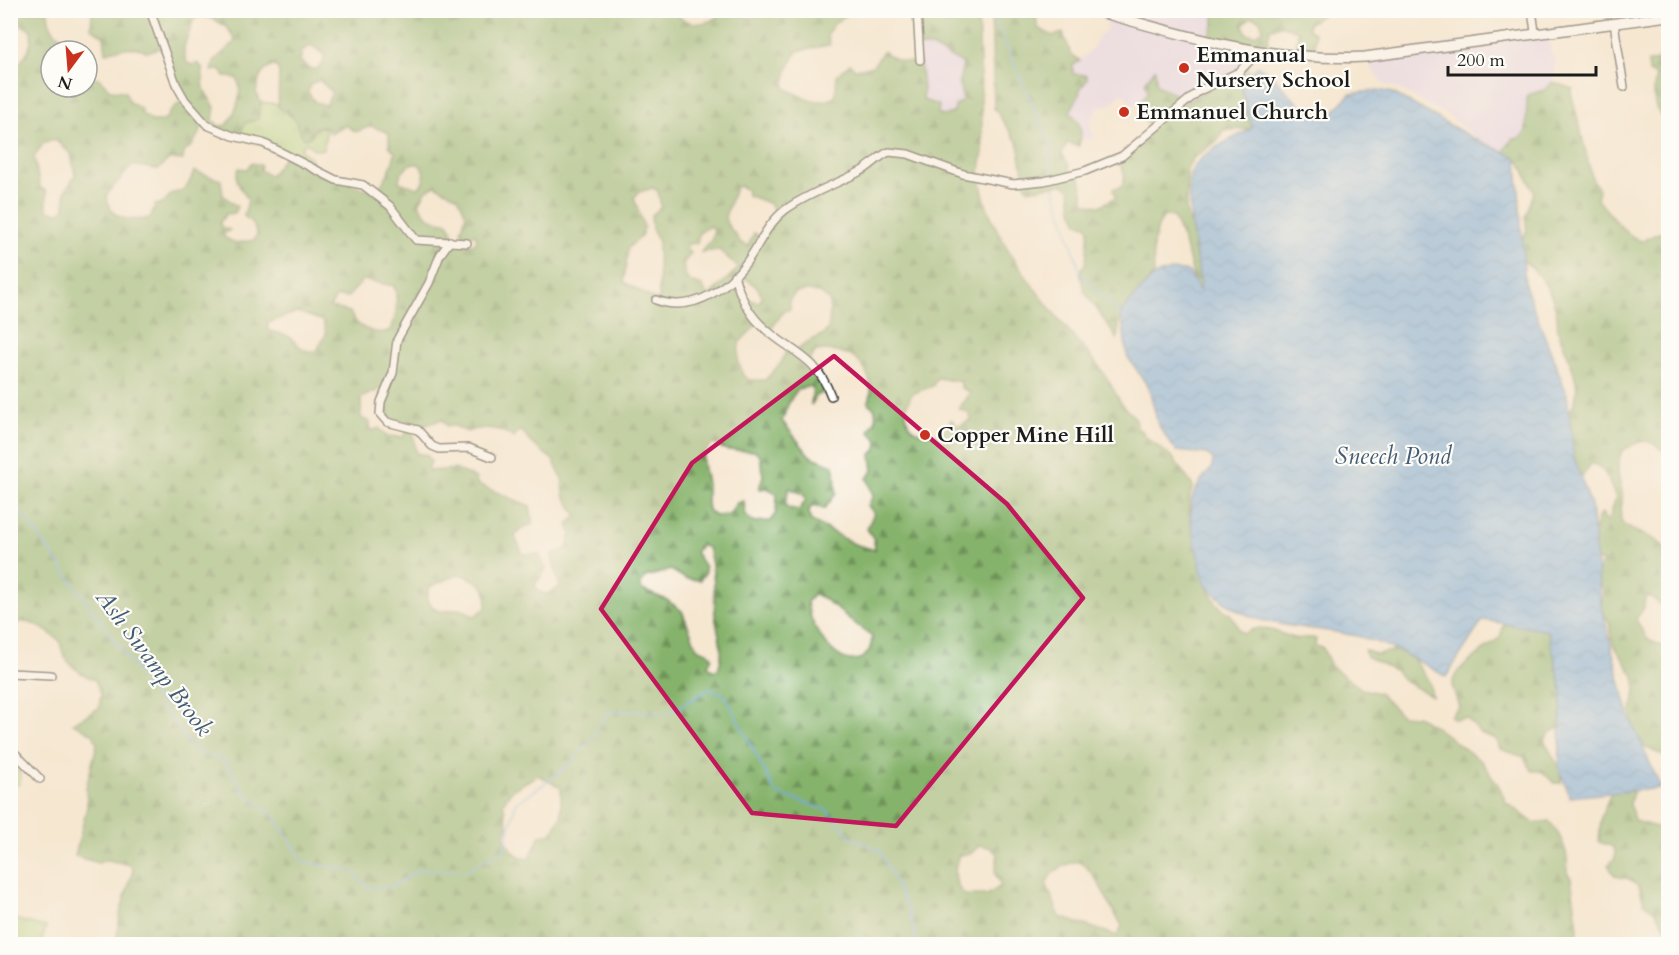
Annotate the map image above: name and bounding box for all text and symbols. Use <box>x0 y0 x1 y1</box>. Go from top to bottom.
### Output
north arrow <box>39 39 99 99</box>
scale bar <box>1448 39 1596 77</box>
place label: Emmanual Nursery School <box>1196 40 1351 95</box>
text: 200 m <box>1457 48 1505 73</box>
marker: Emmanual Nursery School <box>1177 61 1191 75</box>
text: N <box>55 70 75 95</box>
place label: Emmanuel Church <box>1136 97 1328 127</box>
marker: Emmanuel Church <box>1117 105 1131 119</box>
place label: Copper Mine Hill <box>937 420 1114 450</box>
marker: Copper Mine Hill <box>918 428 932 442</box>
water label: Sneech Pond <box>1335 440 1453 473</box>
water label: Ash Swamp Brook <box>87 582 220 743</box>

